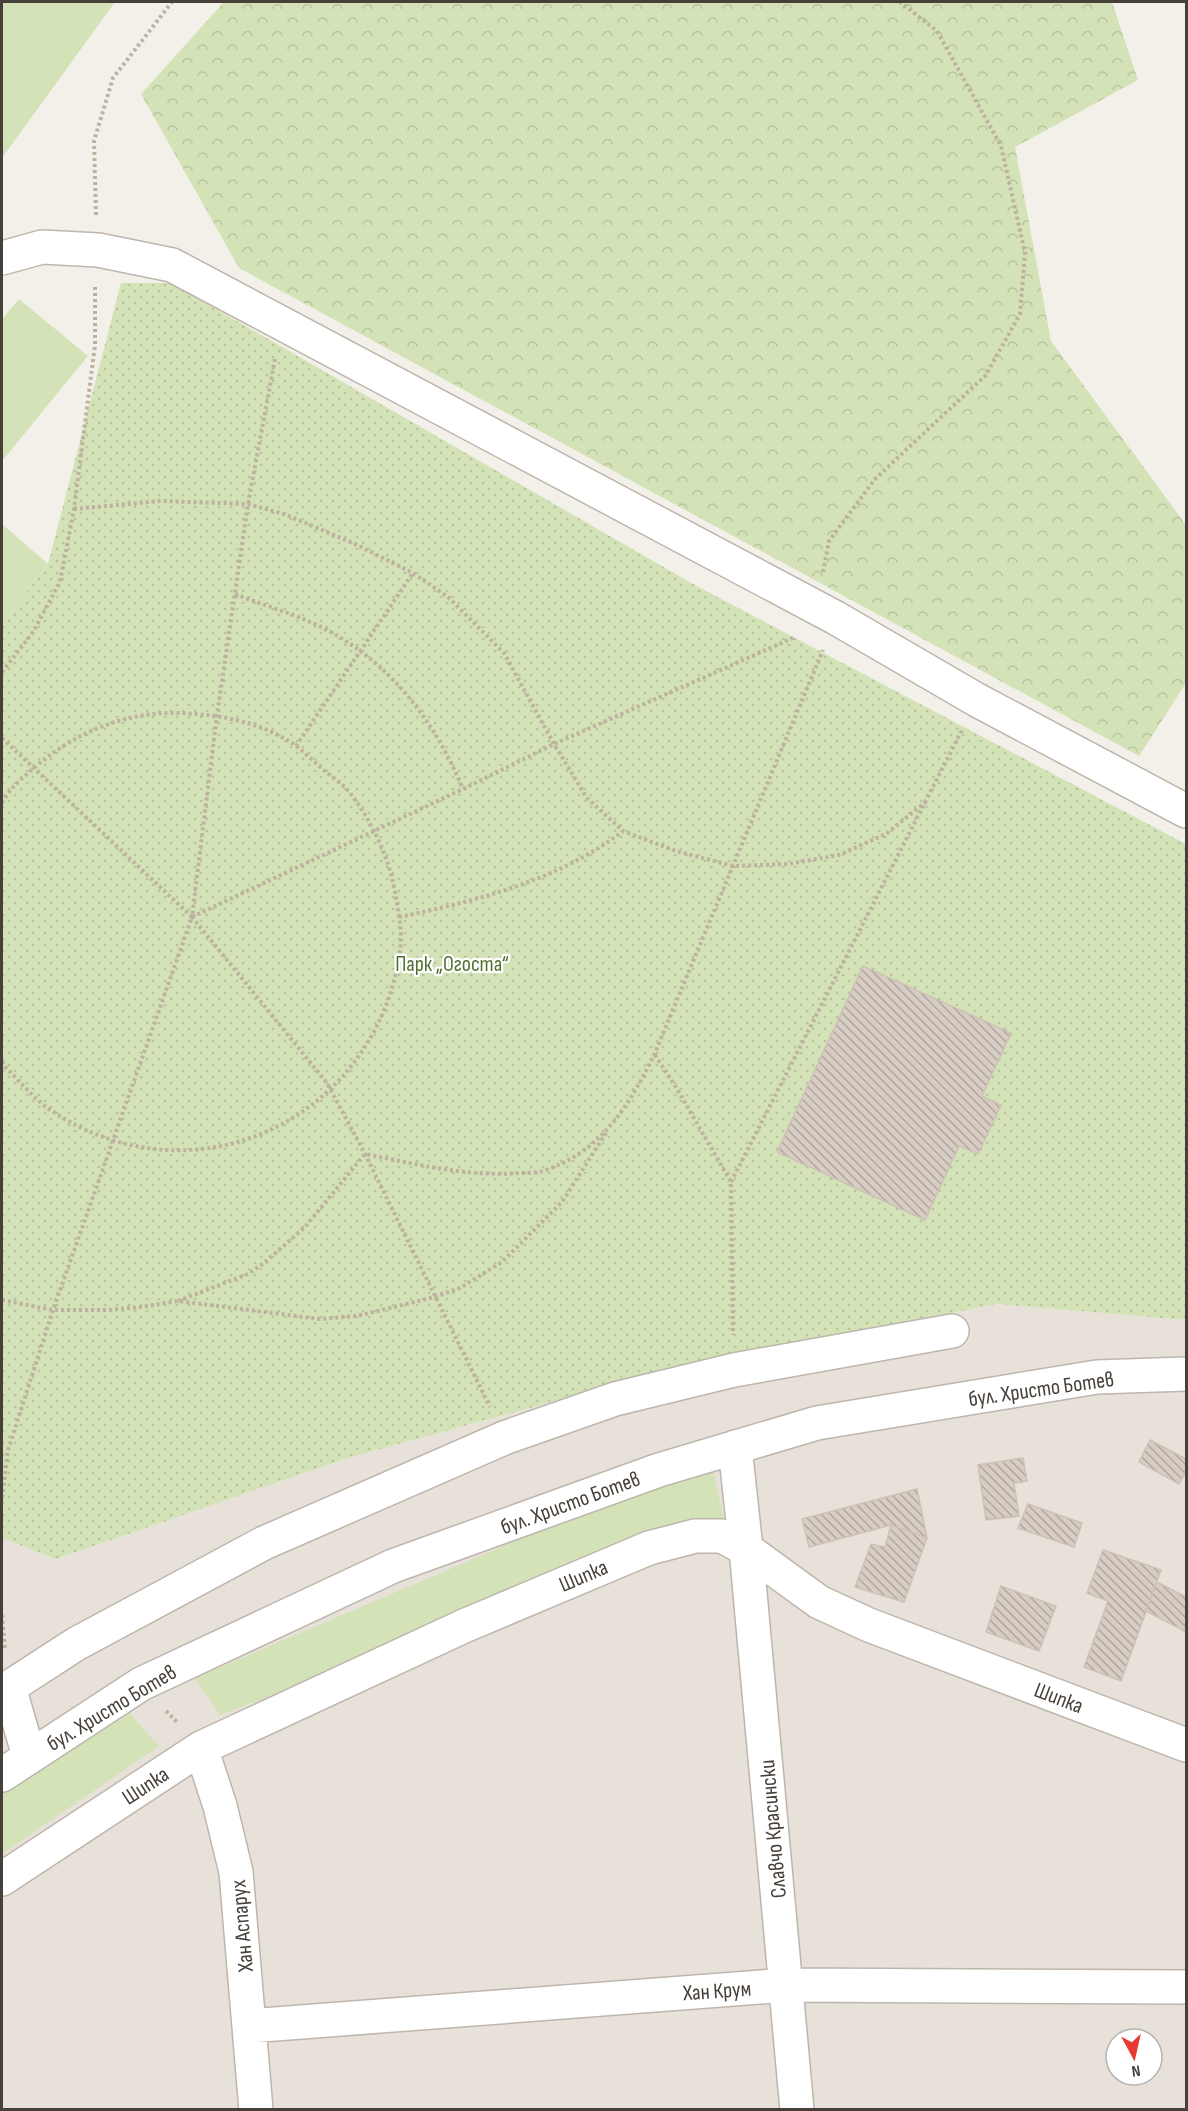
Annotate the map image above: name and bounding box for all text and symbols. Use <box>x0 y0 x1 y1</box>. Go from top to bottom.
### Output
park label: Парк „Огоста“ <box>395 951 509 978</box>
street label: бул. Христо Ботев <box>967 1366 1116 1413</box>
street label: бул. Христо Ботев <box>497 1466 644 1541</box>
street label: Шипка <box>555 1554 612 1599</box>
street label: бул. Христо Ботев <box>42 1659 182 1758</box>
street label: Шипка <box>1030 1677 1087 1720</box>
street label: Славчо Красински <box>754 1759 793 1899</box>
street label: Шипка <box>117 1761 174 1811</box>
street label: Хан Аспарух <box>225 1878 260 1974</box>
street label: Хан Крум <box>681 1976 752 2007</box>
north arrow <box>1104 2027 1164 2087</box>
text: N <box>1130 2060 1141 2080</box>

